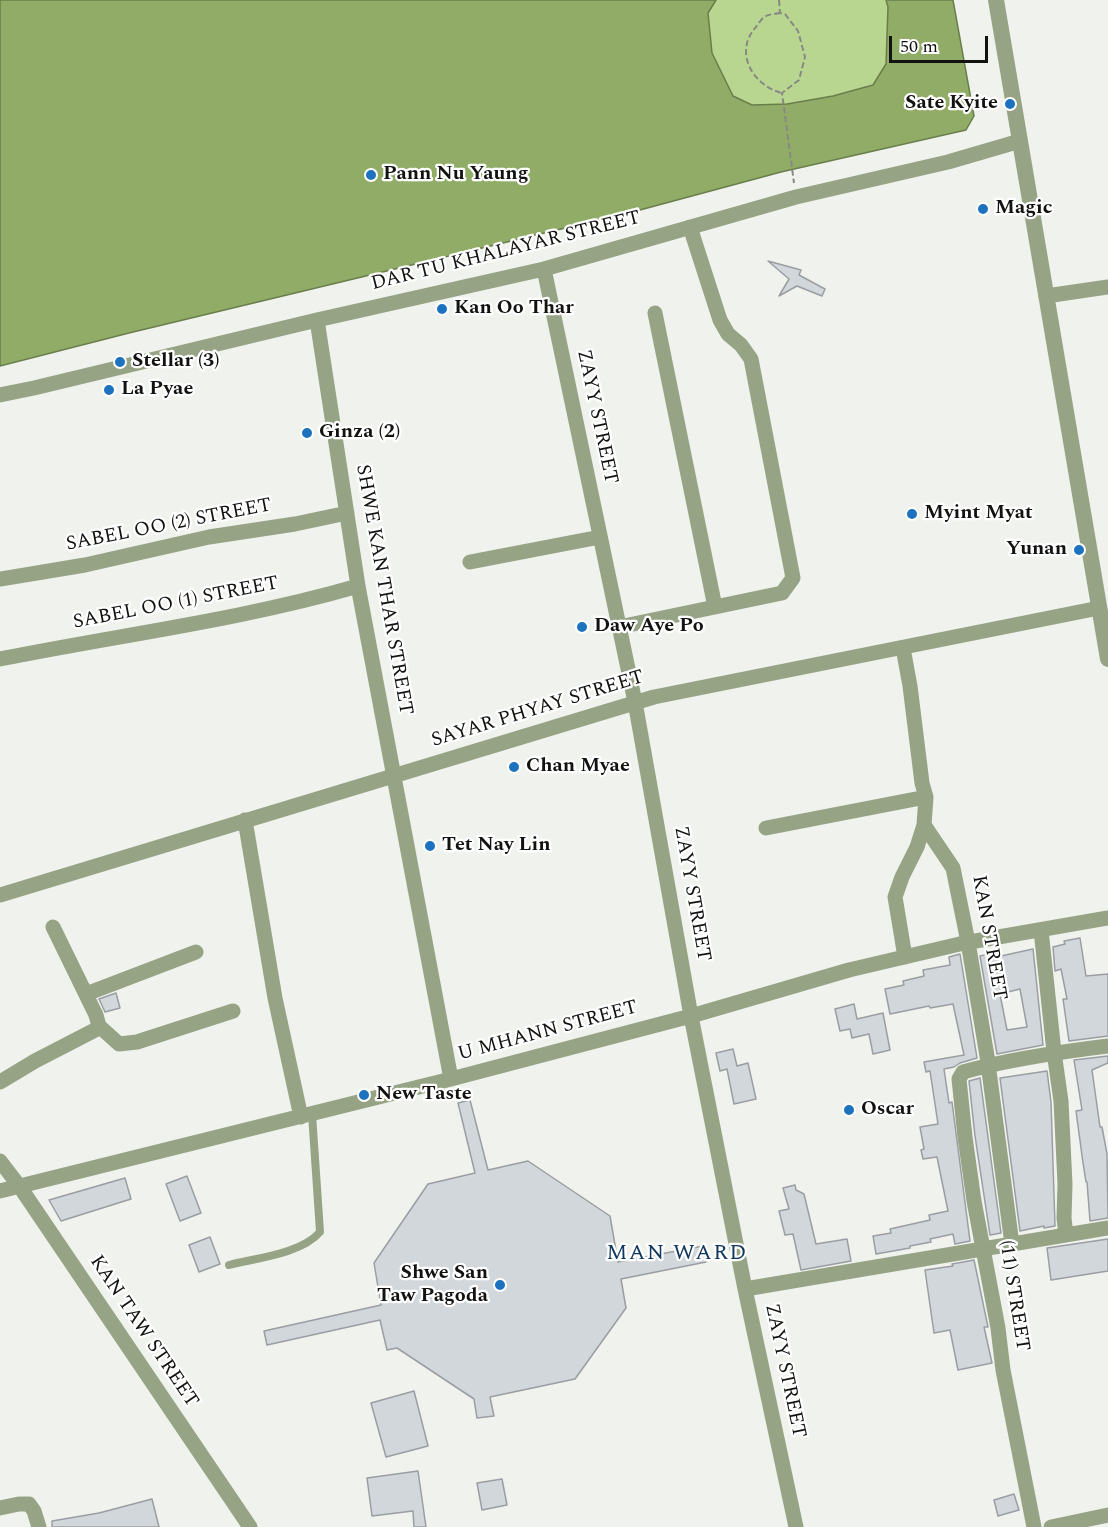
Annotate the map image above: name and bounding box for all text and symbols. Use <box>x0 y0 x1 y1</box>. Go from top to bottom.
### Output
scale bar <box>892 24 991 62</box>
text: 50 m <box>900 33 938 60</box>
place label: Sate Kyite <box>905 92 998 116</box>
marker: Sate Kyite <box>1003 97 1017 111</box>
place label: Pann Nu Yaung <box>383 163 528 187</box>
marker: Pann Nu Yaung <box>364 168 378 182</box>
place label: Magic <box>995 197 1052 221</box>
marker: Magic <box>976 202 990 216</box>
street label: DAR TU KHALAYAR STREET <box>369 207 643 297</box>
place label: Kan Oo Thar <box>454 297 574 321</box>
marker: Kan Oo Thar <box>435 302 449 316</box>
street label: ZAYY STREET <box>570 348 622 486</box>
place label: Stellar (3) <box>132 350 220 374</box>
marker: Stellar (3) <box>113 355 127 369</box>
place label: La Pyae <box>121 378 193 402</box>
marker: La Pyae <box>102 383 116 397</box>
place label: Ginza (2) <box>319 421 400 445</box>
marker: Ginza (2) <box>300 426 314 440</box>
street label: SHWE KAN THAR STREET <box>349 463 417 717</box>
street label: SABEL OO (2) STREET <box>64 494 274 558</box>
place label: Myint Myat <box>924 502 1033 526</box>
marker: Myint Myat <box>905 507 919 521</box>
place label: Yunan <box>1006 538 1067 562</box>
marker: Yunan <box>1072 543 1086 557</box>
street label: SABEL OO (1) STREET <box>71 572 281 636</box>
place label: Daw Aye Po <box>594 615 704 639</box>
marker: Daw Aye Po <box>575 620 589 634</box>
street label: SAYAR PHYAY STREET <box>429 666 647 754</box>
place label: Chan Myae <box>526 755 630 779</box>
marker: Chan Myae <box>507 760 521 774</box>
street label: ZAYY STREET <box>667 825 715 963</box>
place label: Tet Nay Lin <box>442 834 551 858</box>
marker: Tet Nay Lin <box>423 839 437 853</box>
street label: KAN STREET <box>965 874 1011 1002</box>
street label: U MHANN STREET <box>455 996 641 1068</box>
place label: New Taste <box>376 1083 472 1107</box>
marker: New Taste <box>357 1088 371 1102</box>
place label: Oscar <box>861 1098 914 1122</box>
marker: Oscar <box>842 1103 856 1117</box>
street label: (11) STREET <box>992 1239 1034 1353</box>
district label: MAN WARD <box>606 1242 748 1268</box>
street label: KAN TAW STREET <box>83 1251 203 1413</box>
place label: Shwe San Taw Pagoda <box>377 1262 488 1309</box>
marker: Shwe San Taw Pagoda <box>493 1278 507 1292</box>
street label: ZAYY STREET <box>758 1302 810 1440</box>

